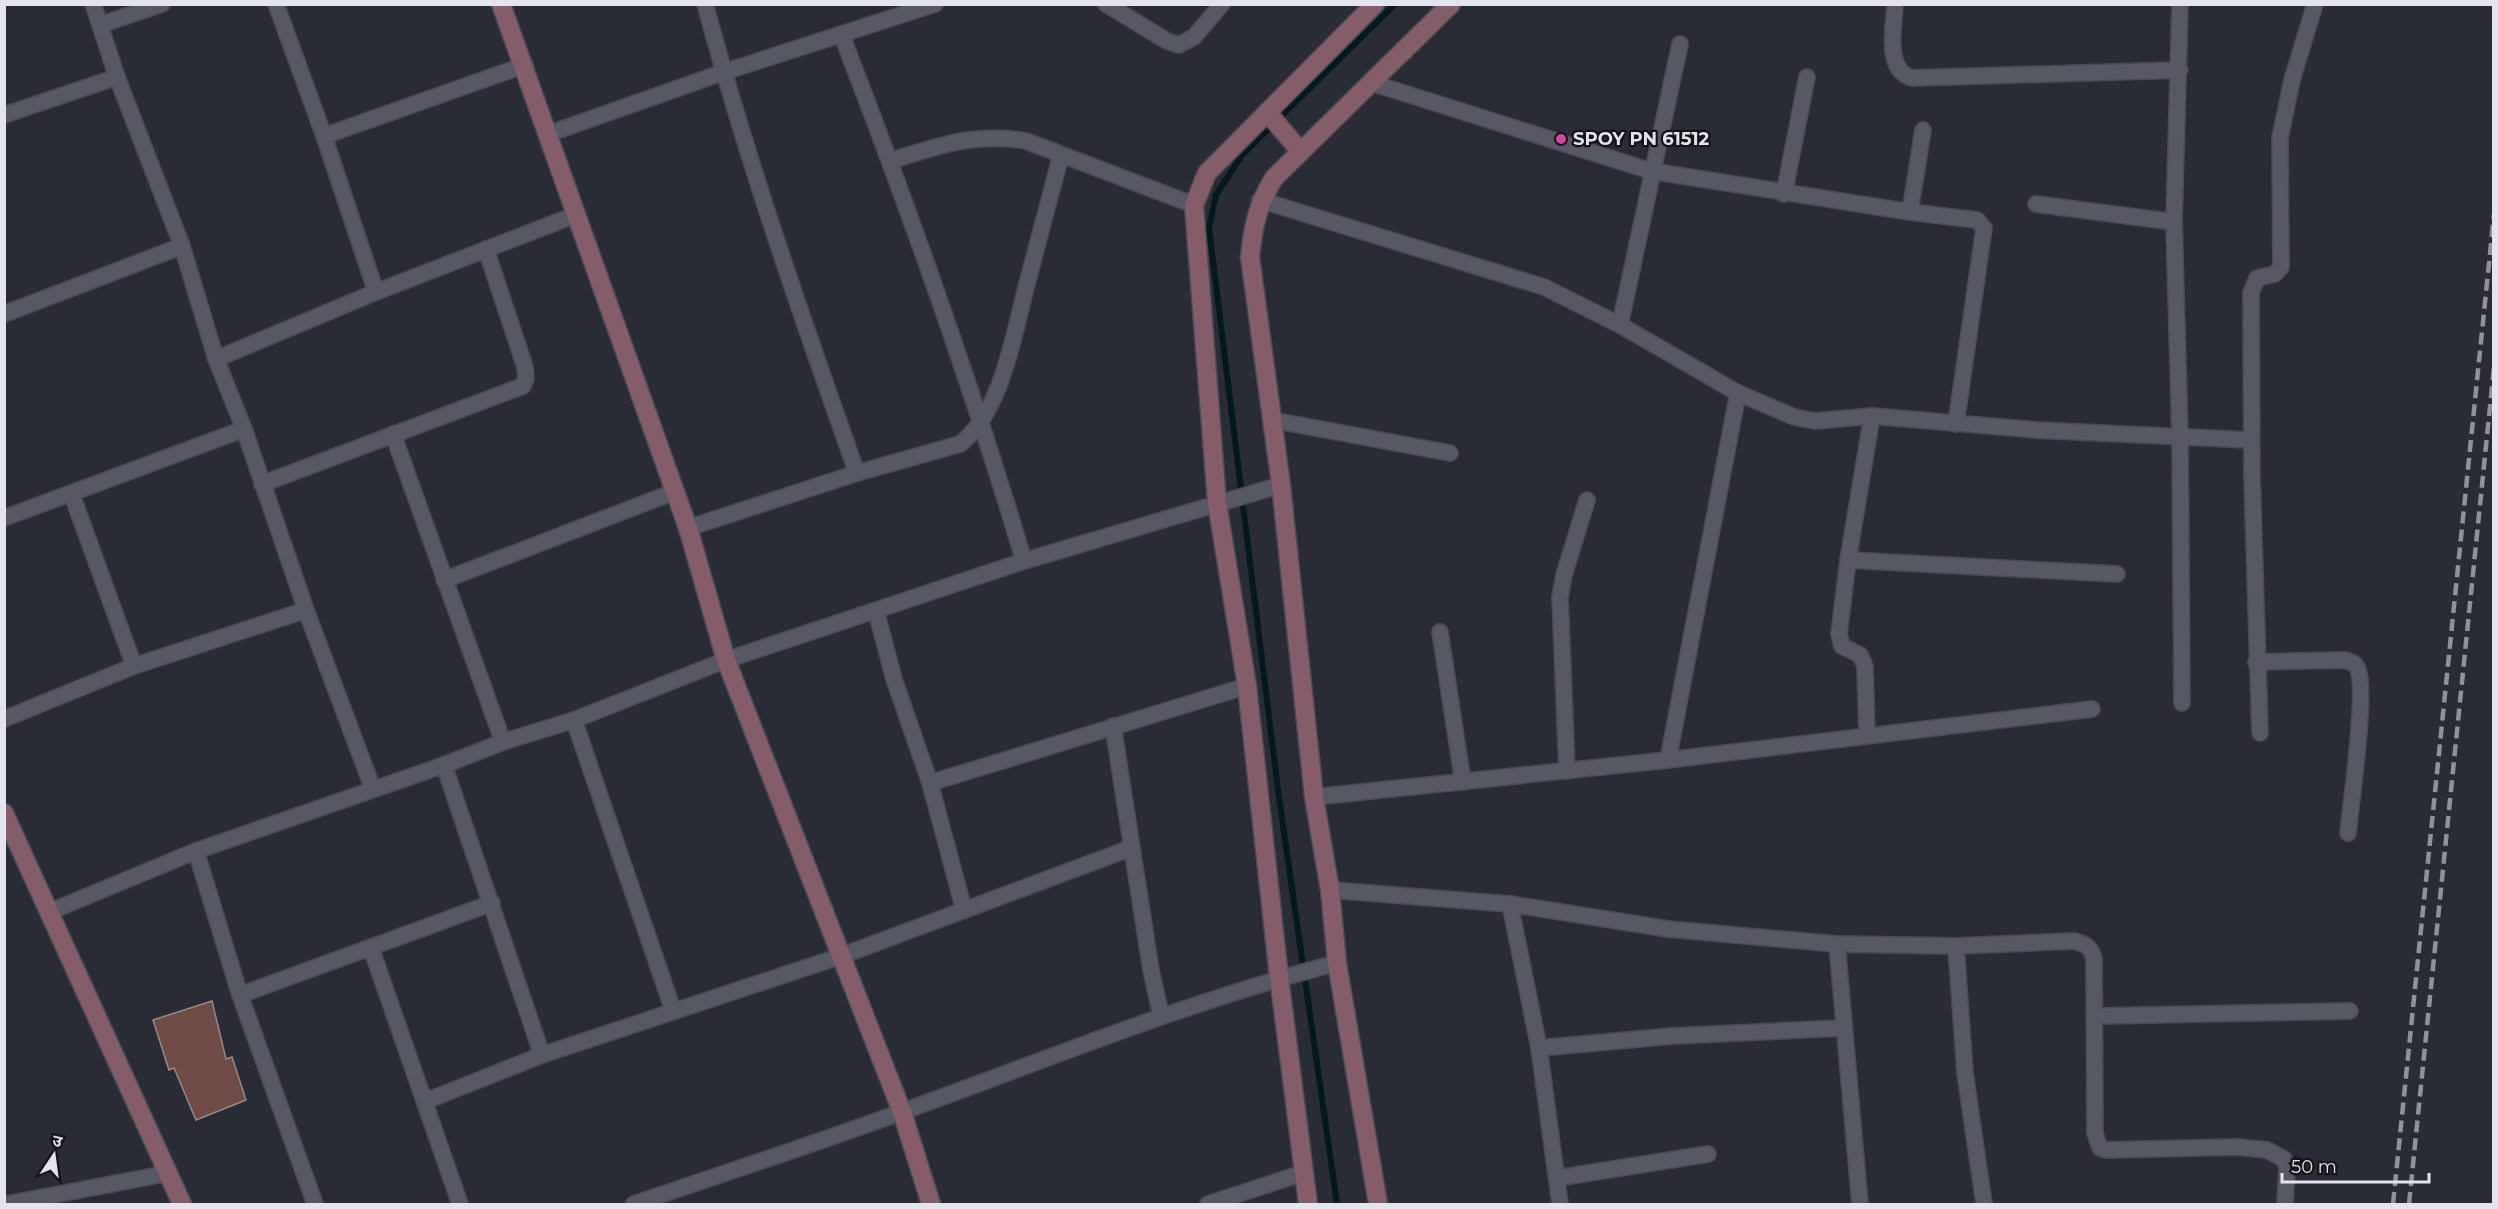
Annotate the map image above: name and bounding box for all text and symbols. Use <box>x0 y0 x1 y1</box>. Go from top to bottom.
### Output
place label: SPOY PN 61512 <box>1573 128 1709 150</box>
marker: SPOY PN 61512 <box>1554 132 1568 146</box>
north arrow <box>24 1125 84 1185</box>
text: उ <box>51 1131 65 1151</box>
scale bar <box>2282 1146 2429 1184</box>
text: 50 m <box>2291 1156 2337 1178</box>

